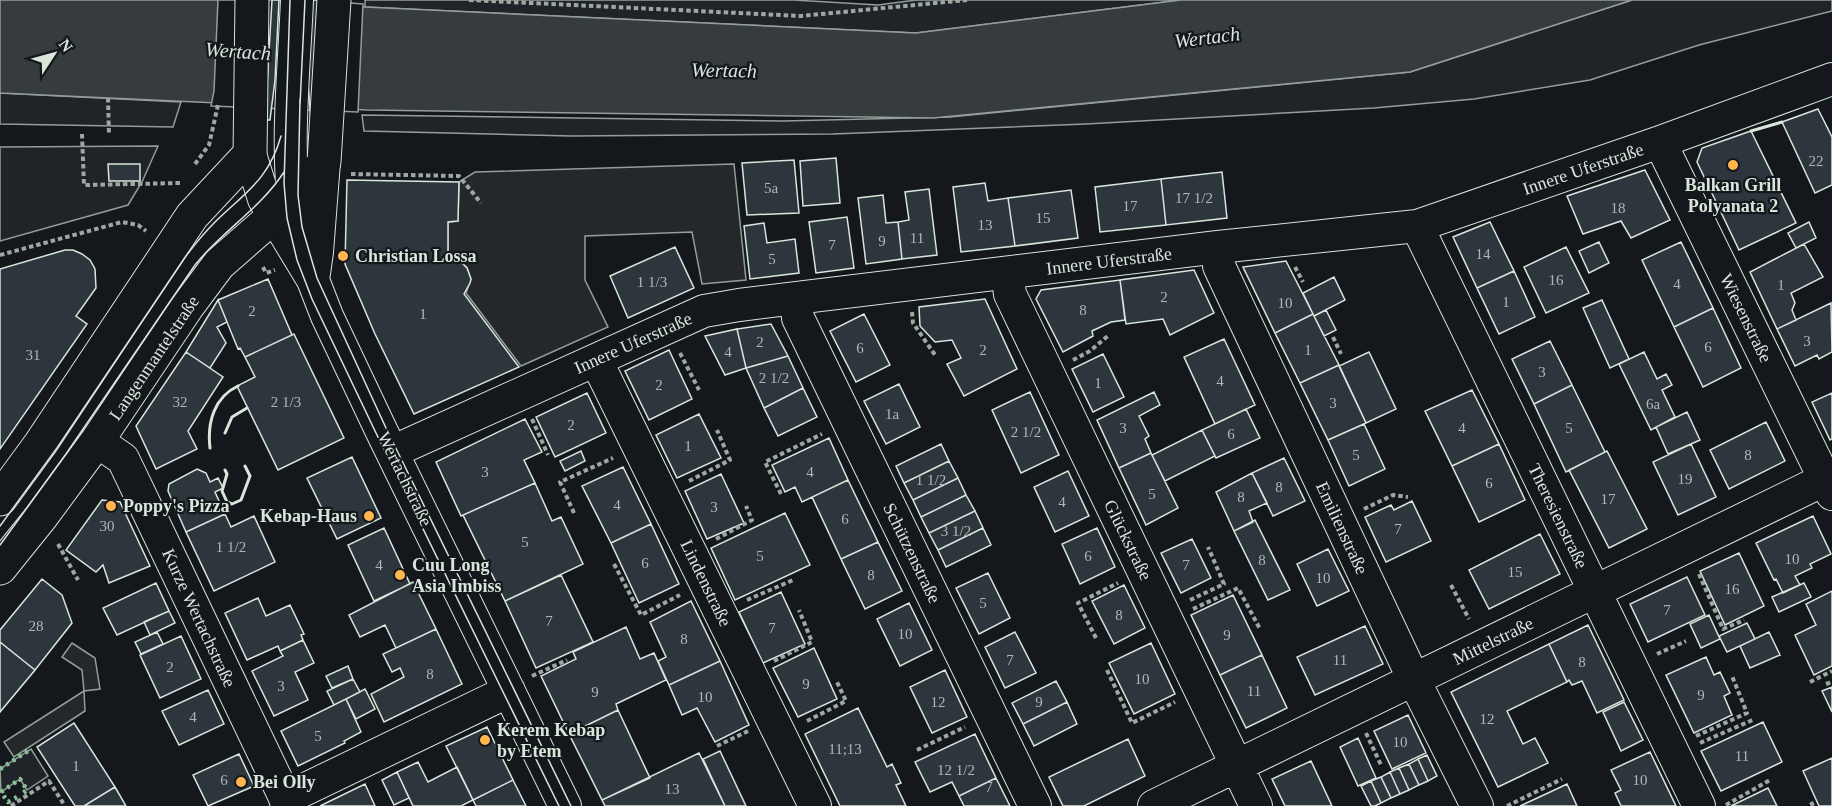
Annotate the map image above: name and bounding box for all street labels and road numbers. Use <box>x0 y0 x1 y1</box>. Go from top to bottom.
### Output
street label: Innere Uferstraße <box>1520 139 1646 199</box>
street label: Innere Uferstraße <box>1045 243 1173 279</box>
street label: Wiesenstraße <box>1716 270 1776 366</box>
street label: Langenmantelstraße <box>105 292 203 424</box>
street label: Innere Uferstraße <box>571 308 695 378</box>
street label: Wertachstraße <box>374 429 436 529</box>
street label: Theresienstraße <box>1524 460 1592 572</box>
street label: Emilienstraße <box>1312 478 1372 578</box>
street label: Glückstraße <box>1100 497 1156 583</box>
street label: Schützenstraße <box>879 500 945 606</box>
street label: Lindenstraße <box>676 536 736 630</box>
street label: Kurze Wertachstraße <box>158 546 240 690</box>
street label: Mittelstraße <box>1450 613 1536 669</box>

